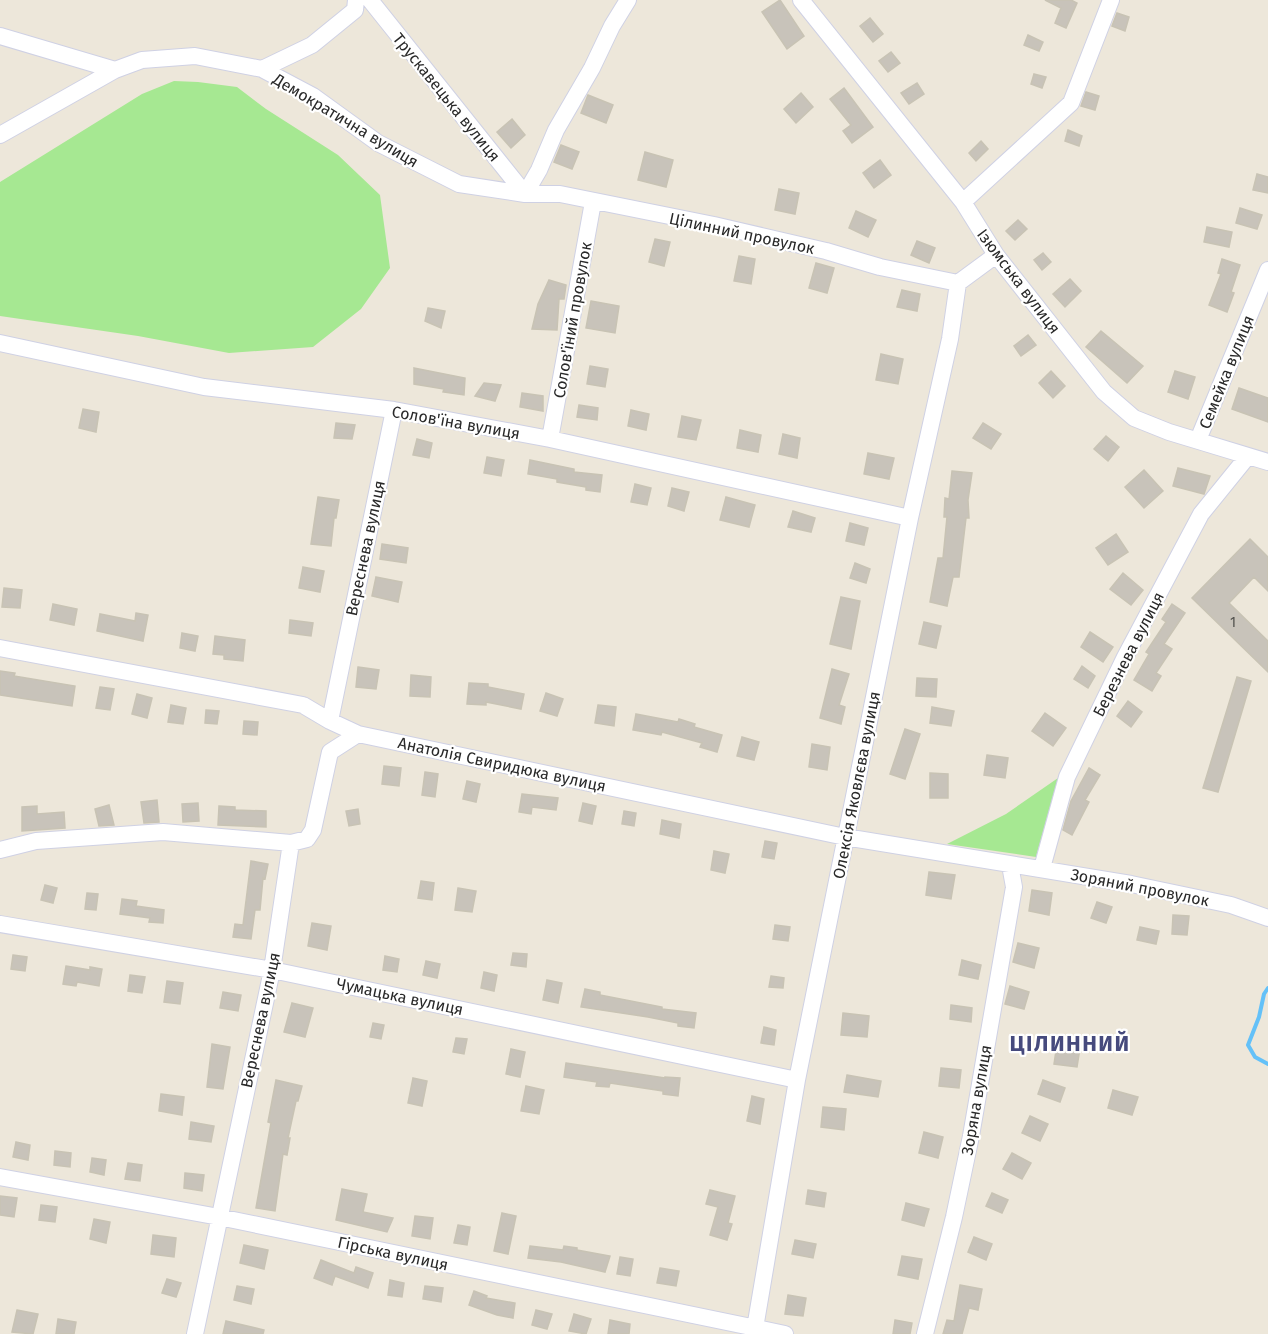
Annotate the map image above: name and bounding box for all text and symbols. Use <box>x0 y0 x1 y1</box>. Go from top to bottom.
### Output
street label: Трускавецька вулиця <box>389 29 504 165</box>
street label: Демократична вулиця <box>269 69 422 171</box>
street label: Цілинний провулок <box>668 209 817 258</box>
street label: Ізюмська вулиця <box>973 225 1064 338</box>
street label: Солов'їний провулок <box>549 240 596 400</box>
street label: Семейка вулиця <box>1195 313 1258 432</box>
street label: Солов'їна вулиця <box>390 402 521 443</box>
street label: Вереснева вулиця <box>342 479 389 617</box>
street label: Березнева вулиця <box>1089 589 1168 720</box>
house number: 1 <box>1230 614 1236 631</box>
street label: Олексія Яковлєва вулиця <box>829 690 884 880</box>
street label: Анатолія Свиридюка вулиця <box>396 733 608 796</box>
street label: Зоряний провулок <box>1069 865 1211 910</box>
street label: Вереснева вулиця <box>237 951 284 1089</box>
street label: Чумацька вулиця <box>335 974 465 1019</box>
district label: ЦІЛИННИЙ <box>1009 1030 1131 1057</box>
street label: Зоряна вулиця <box>957 1043 996 1157</box>
street label: Гірська вулиця <box>336 1232 450 1274</box>

